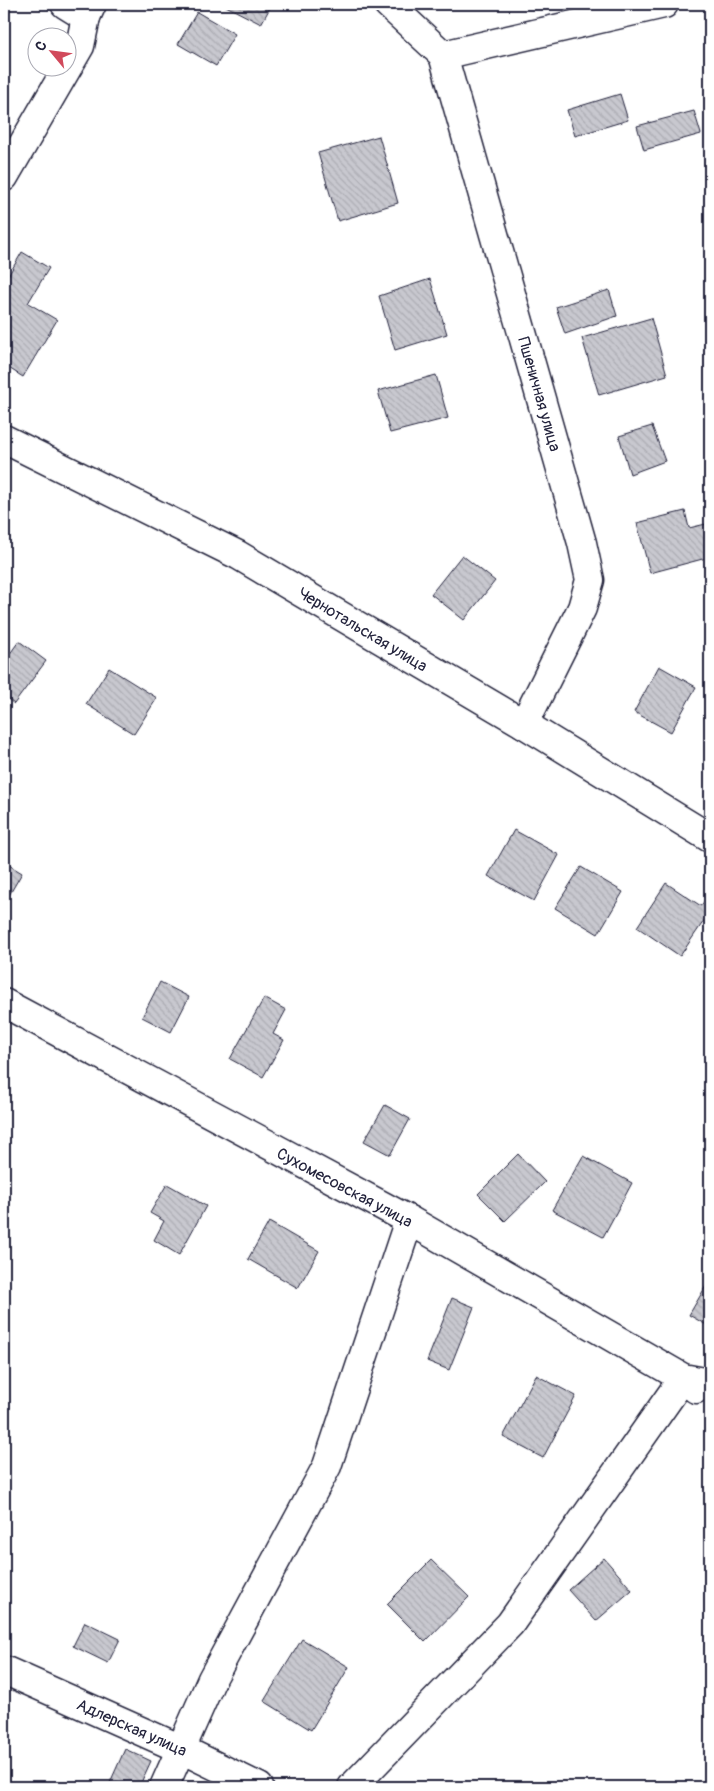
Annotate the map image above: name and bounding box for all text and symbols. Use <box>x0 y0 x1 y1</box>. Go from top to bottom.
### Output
north arrow <box>28 28 78 78</box>
text: С <box>32 38 51 54</box>
street label: Пшеничная улица <box>513 335 565 454</box>
street label: Чернотальская улица <box>294 583 431 676</box>
street label: Сухомесовская улица <box>273 1144 416 1232</box>
street label: Адлерская улица <box>73 1695 190 1761</box>

